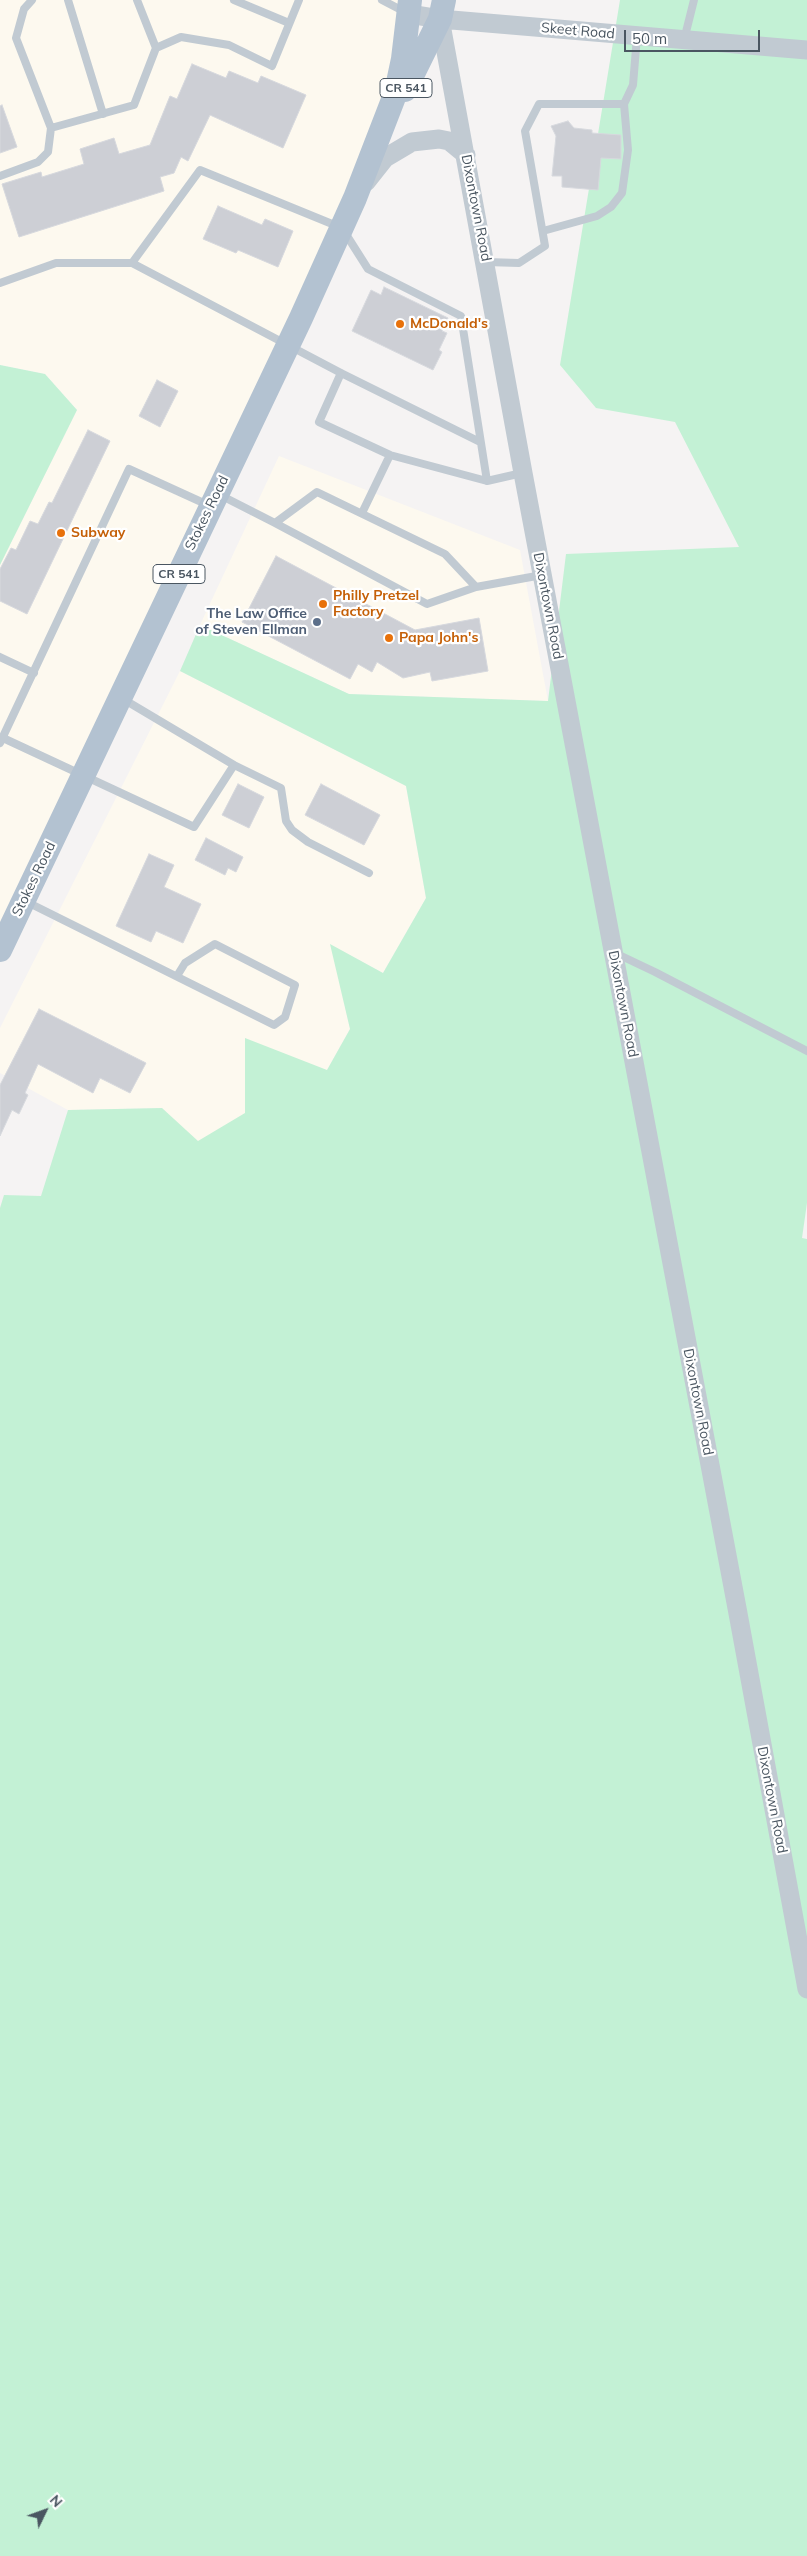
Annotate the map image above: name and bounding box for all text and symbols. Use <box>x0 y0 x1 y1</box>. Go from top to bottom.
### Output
street label: Skeet Road <box>540 19 616 43</box>
scale bar <box>627 20 763 52</box>
text: 50 m <box>632 29 667 48</box>
road number: CR 541 <box>380 78 432 98</box>
street label: Dixontown Road <box>457 153 495 263</box>
place label: McDonald's <box>410 316 488 332</box>
marker: McDonald's <box>394 318 406 330</box>
street label: Stokes Road <box>182 473 232 553</box>
place label: Subway <box>71 525 125 541</box>
marker: Subway <box>55 527 67 539</box>
street label: Dixontown Road <box>529 551 567 661</box>
road number: CR 541 <box>153 564 205 584</box>
place label: Philly Pretzel Factory <box>333 588 419 620</box>
marker: Philly Pretzel Factory <box>317 598 329 610</box>
place label: The Law Office of Steven Ellman <box>195 606 307 638</box>
marker: The Law Office of Steven Ellman <box>311 616 323 628</box>
place label: Papa John's <box>399 630 479 646</box>
marker: Papa John's <box>383 632 395 644</box>
street label: Stokes Road <box>9 839 59 919</box>
street label: Dixontown Road <box>604 949 642 1059</box>
street label: Dixontown Road <box>679 1347 717 1457</box>
street label: Dixontown Road <box>753 1745 791 1855</box>
north arrow <box>20 2486 70 2536</box>
text: N <box>46 2491 66 2511</box>

